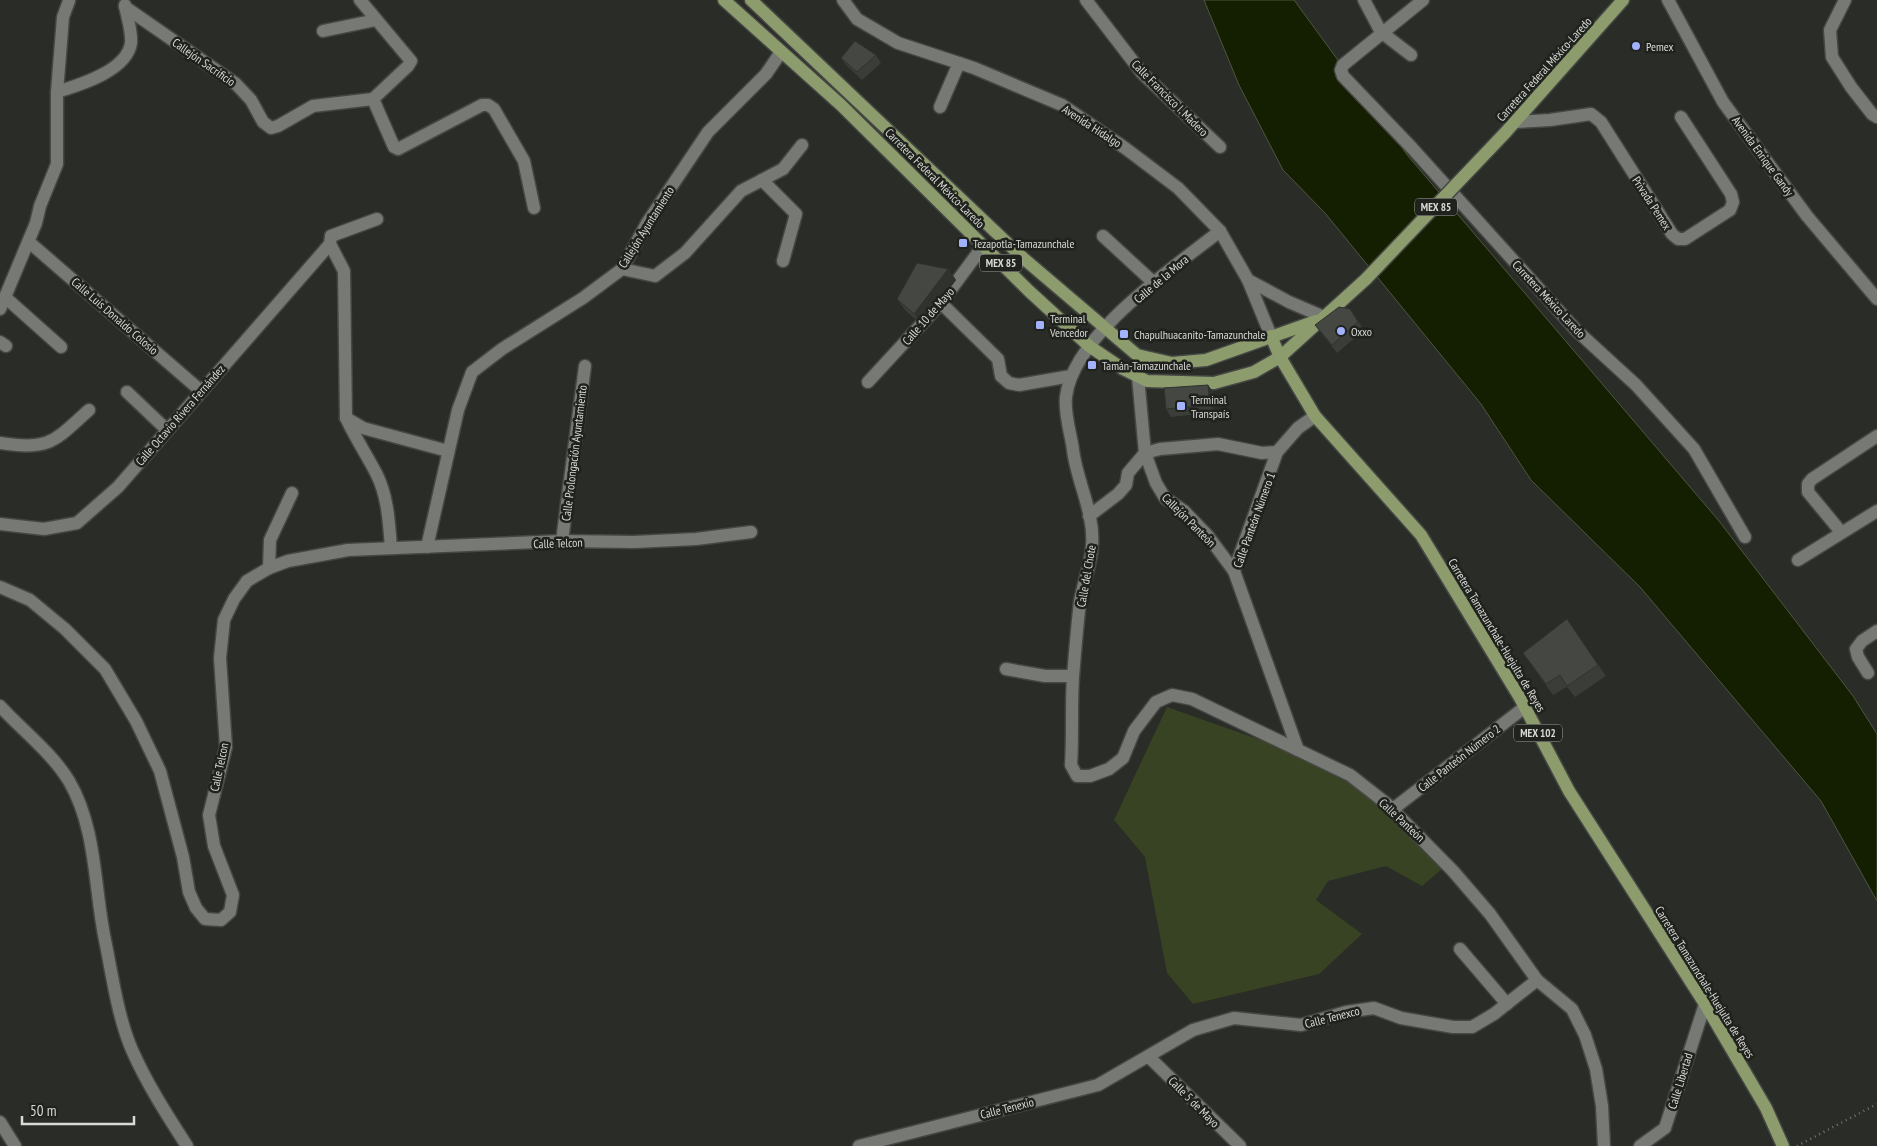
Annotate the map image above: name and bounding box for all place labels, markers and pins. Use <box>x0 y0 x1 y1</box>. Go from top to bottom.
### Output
place label: Pemex <box>1646 39 1674 54</box>
marker: Pemex <box>1630 40 1642 52</box>
place label: Tezapotla-Tamazunchale <box>973 236 1074 251</box>
marker: Tezapotla-Tamazunchale <box>957 237 969 249</box>
place label: Terminal Vencedor <box>1049 311 1089 340</box>
marker: Terminal Vencedor <box>1034 319 1046 331</box>
place label: Oxxo <box>1351 324 1372 339</box>
marker: Oxxo <box>1335 325 1347 337</box>
place label: Chapulhuacanito-Tamazunchale <box>1134 327 1265 342</box>
marker: Chapulhuacanito-Tamazunchale <box>1118 328 1130 340</box>
place label: Tamán-Tamazunchale <box>1102 358 1191 373</box>
marker: Tamán-Tamazunchale <box>1086 359 1098 371</box>
place label: Terminal Transpaís <box>1191 392 1229 421</box>
marker: Terminal Transpaís <box>1175 400 1187 412</box>

